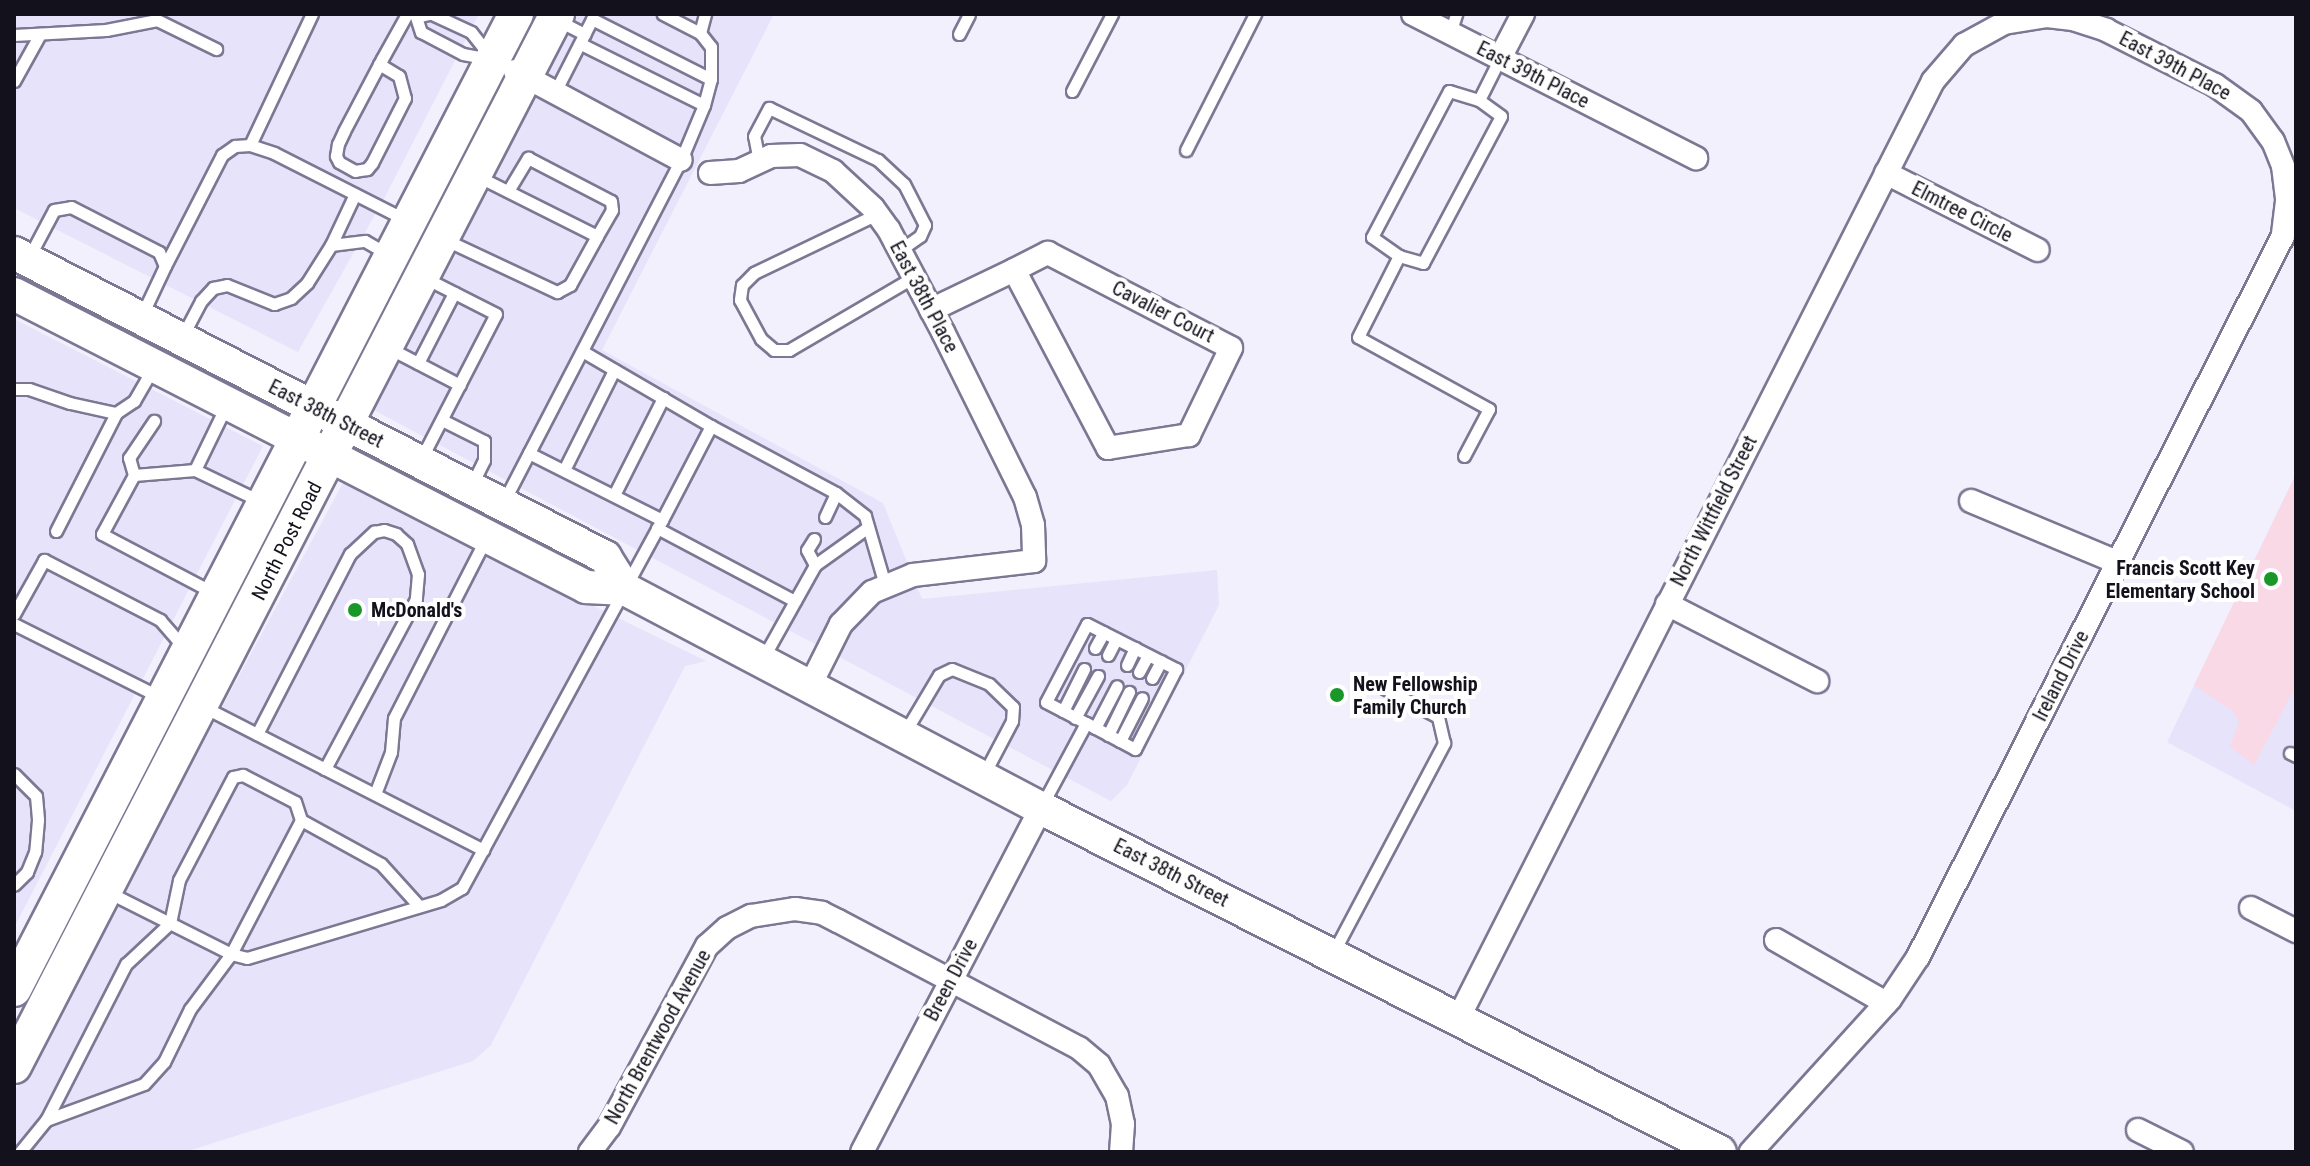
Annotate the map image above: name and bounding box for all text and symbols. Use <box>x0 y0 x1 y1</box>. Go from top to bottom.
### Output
street label: East 39th Place <box>2115 27 2235 105</box>
street label: East 39th Place <box>1473 36 1593 114</box>
street label: Elmtree Circle <box>1908 176 2016 248</box>
street label: East 38th Place <box>885 237 963 357</box>
street label: Cavalier Court <box>1108 276 1218 348</box>
street label: East 38th Street <box>264 375 388 453</box>
street label: North Wittfield Street <box>1666 432 1762 590</box>
street label: North Post Road <box>247 478 327 604</box>
place label: Francis Scott Key Elementary School <box>2106 556 2255 603</box>
marker: Francis Scott Key Elementary School <box>2262 570 2280 588</box>
place label: McDonald's <box>371 598 462 622</box>
marker: McDonald's <box>346 601 364 619</box>
street label: Ireland Drive <box>2028 627 2094 725</box>
place label: New Fellowship Family Church <box>1353 672 1478 719</box>
marker: New Fellowship Family Church <box>1328 686 1346 704</box>
street label: East 38th Street <box>1109 834 1233 912</box>
street label: Breen Drive <box>919 935 983 1025</box>
street label: North Brentwood Avenue <box>600 945 716 1129</box>

